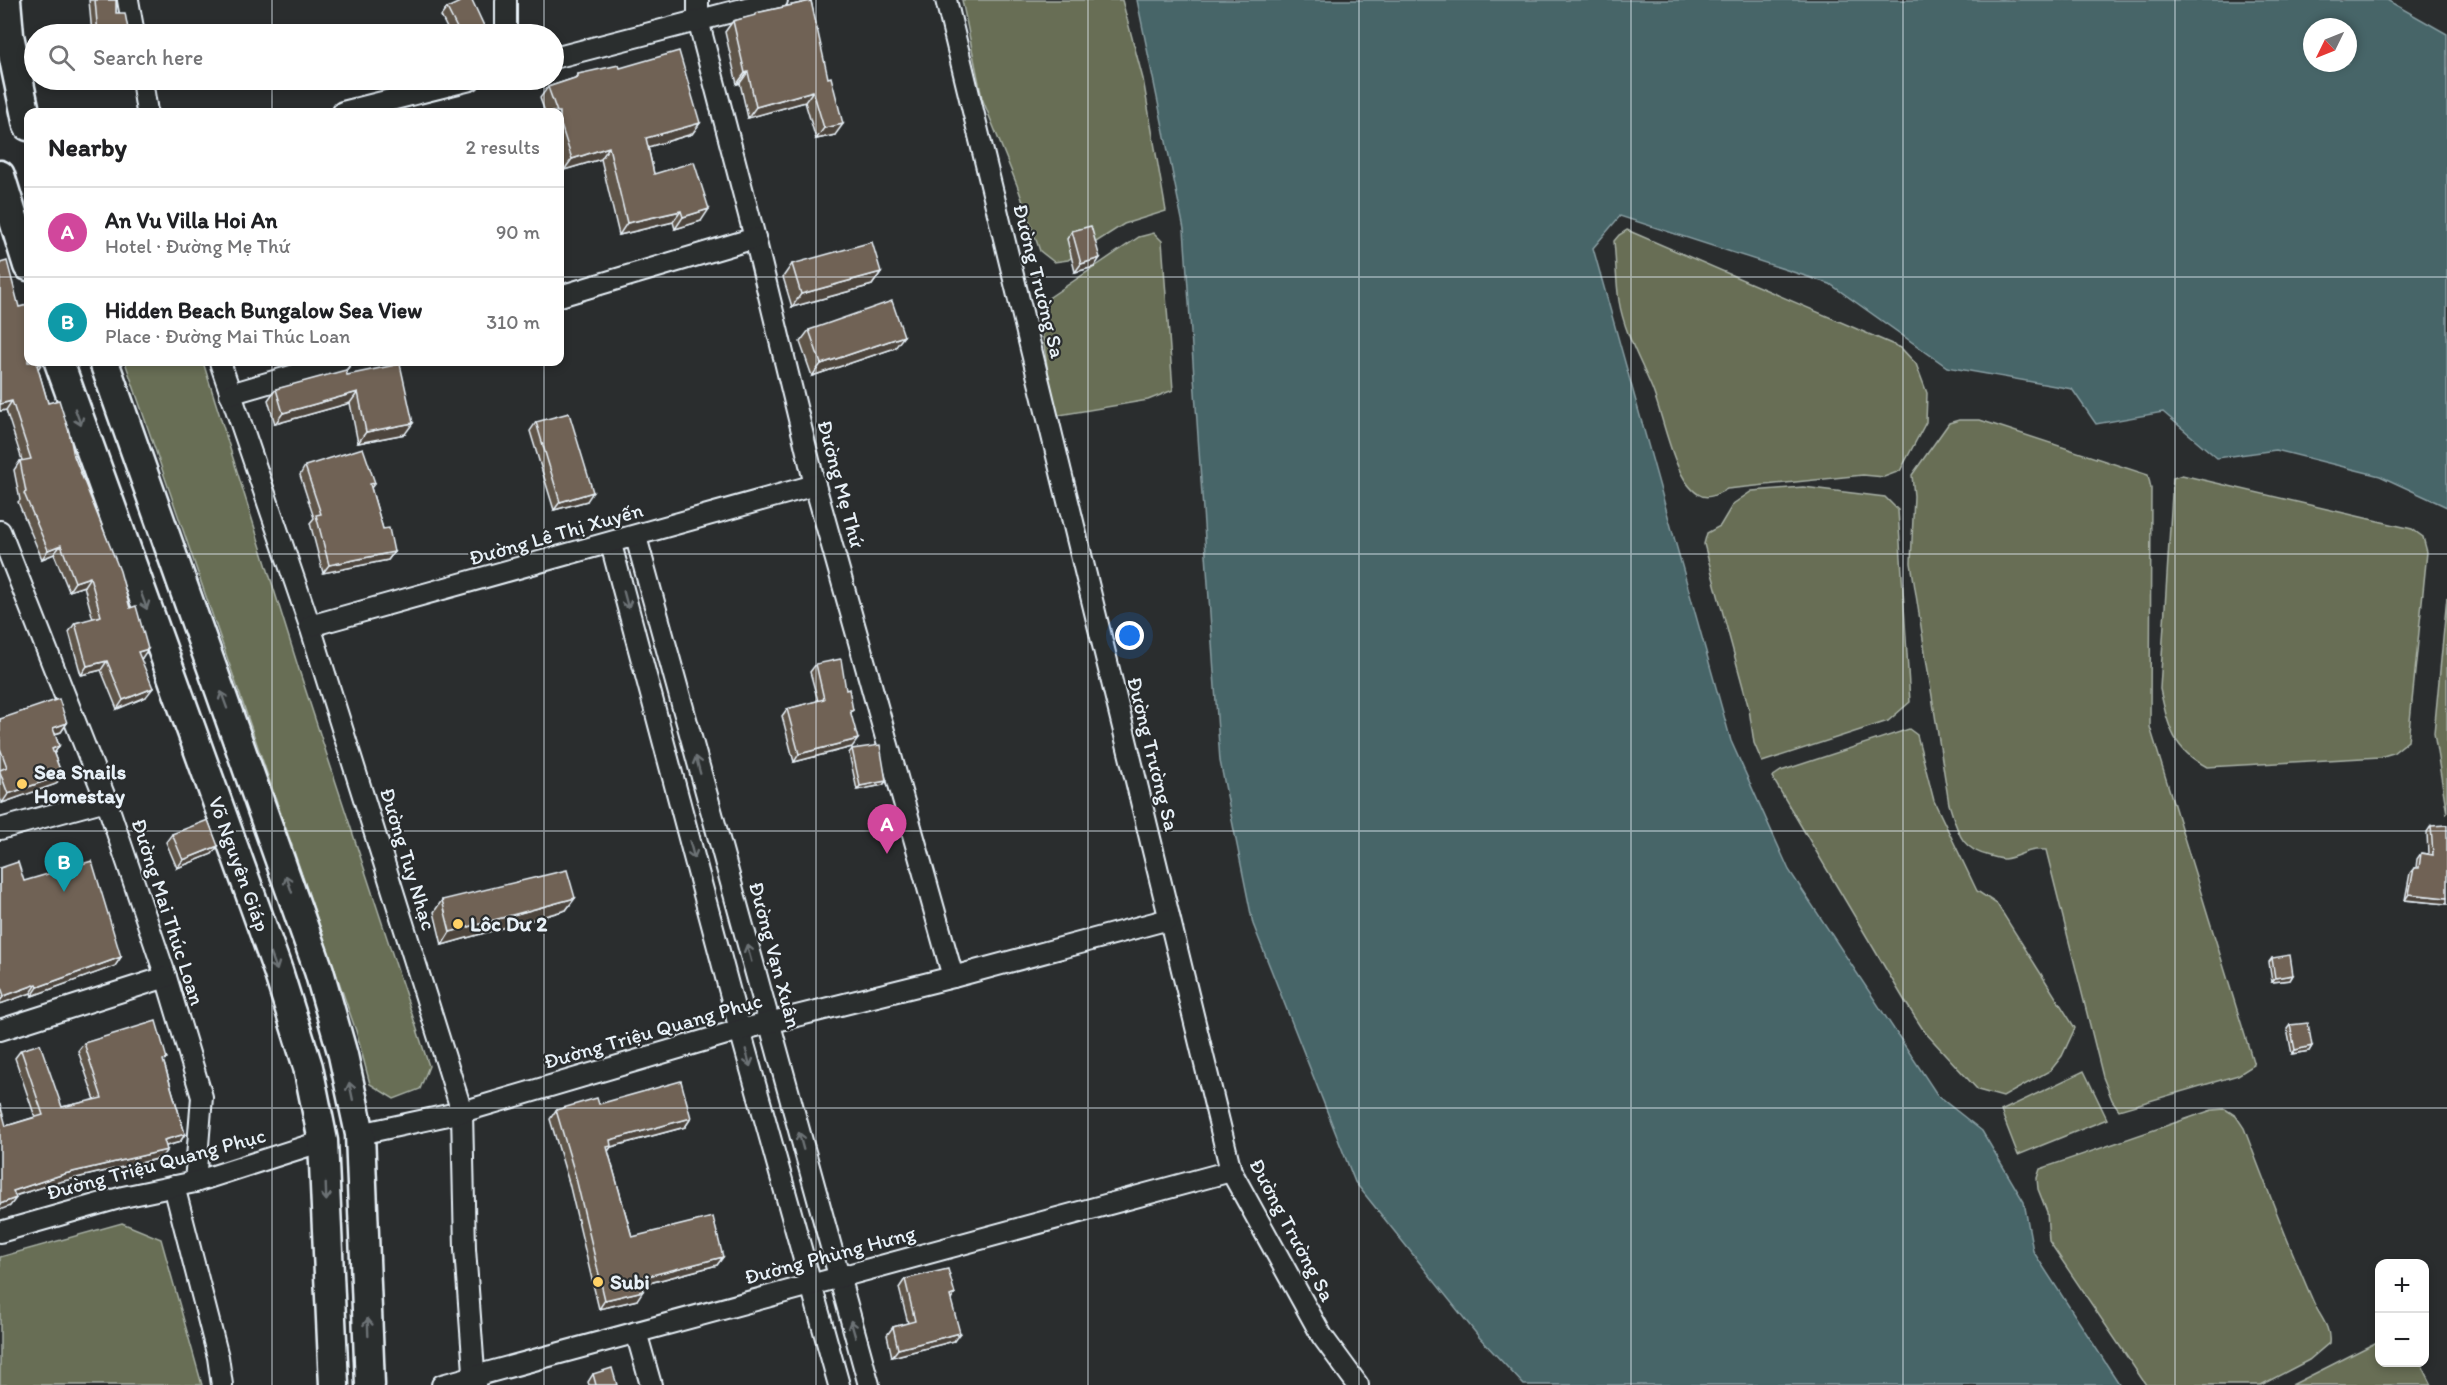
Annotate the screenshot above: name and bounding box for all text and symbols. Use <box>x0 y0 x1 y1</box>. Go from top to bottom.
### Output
north arrow <box>2303 18 2357 72</box>
search box <box>24 24 564 90</box>
icon: search <box>45 41 78 74</box>
text: Search here <box>93 44 203 71</box>
text: Nearby <box>48 131 127 163</box>
text: 2 results <box>466 135 540 159</box>
street label: Đường Trường Sa <box>1008 201 1071 361</box>
text: An Vu Villa Hoi An <box>105 207 278 234</box>
text: A <box>61 220 74 244</box>
text: 90 m <box>496 220 540 244</box>
text: Hotel · Đường Mẹ Thứ <box>105 234 290 258</box>
text: Hidden Beach Bungalow Sea View <box>105 297 422 324</box>
text: B <box>61 310 74 334</box>
text: 310 m <box>486 310 540 334</box>
text: Place · Đường Mai Thúc Loan <box>105 324 350 348</box>
one-way arrow <box>73 407 84 426</box>
street label: Đường Mẹ Thứ <box>812 417 871 551</box>
street label: Đường Lê Thị Xuyến <box>466 497 646 570</box>
one-way arrow <box>620 590 632 609</box>
one-way arrow <box>139 591 150 609</box>
your location <box>1115 621 1144 650</box>
street label: Đường Trường Sa <box>1122 674 1185 834</box>
one-way arrow <box>217 691 228 710</box>
one-way arrow <box>692 756 703 775</box>
place label: Sea Snails Homestay <box>34 759 126 809</box>
marker: Sea Snails Homestay <box>15 777 29 791</box>
street label: Đường Tuy Nhạc <box>375 785 442 933</box>
street label: Võ Nguyên Giáp <box>203 793 275 935</box>
pin: A <box>868 804 906 854</box>
street label: Đường Mai Thúc Loan <box>126 815 210 1008</box>
one-way arrow <box>687 840 698 859</box>
pin: B <box>44 842 84 892</box>
one-way arrow <box>282 875 293 894</box>
street label: Đường Vạn Xuân <box>744 879 807 1031</box>
place label: Lôc Dư 2 <box>470 911 547 936</box>
marker: Lôc Dư 2 <box>451 917 465 931</box>
one-way arrow <box>743 944 755 963</box>
one-way arrow <box>269 952 280 971</box>
street label: Đường Triệu Quang Phục <box>541 987 765 1074</box>
one-way arrow <box>743 1048 754 1067</box>
one-way arrow <box>345 1081 356 1101</box>
street label: Đường Triệu Quang Phục <box>43 1122 268 1205</box>
one-way arrow <box>795 1132 806 1151</box>
street label: Đường Trường Sa <box>1244 1154 1341 1305</box>
one-way arrow <box>320 1181 331 1201</box>
street label: Đường Phùng Hưng <box>742 1220 919 1289</box>
map controls <box>2375 1259 2429 1367</box>
button: + <box>2375 1259 2429 1313</box>
place label: Subi <box>610 1269 650 1294</box>
marker: Subi <box>591 1275 605 1289</box>
button: − <box>2375 1313 2429 1367</box>
one-way arrow <box>362 1317 373 1337</box>
one-way arrow <box>847 1320 858 1339</box>

